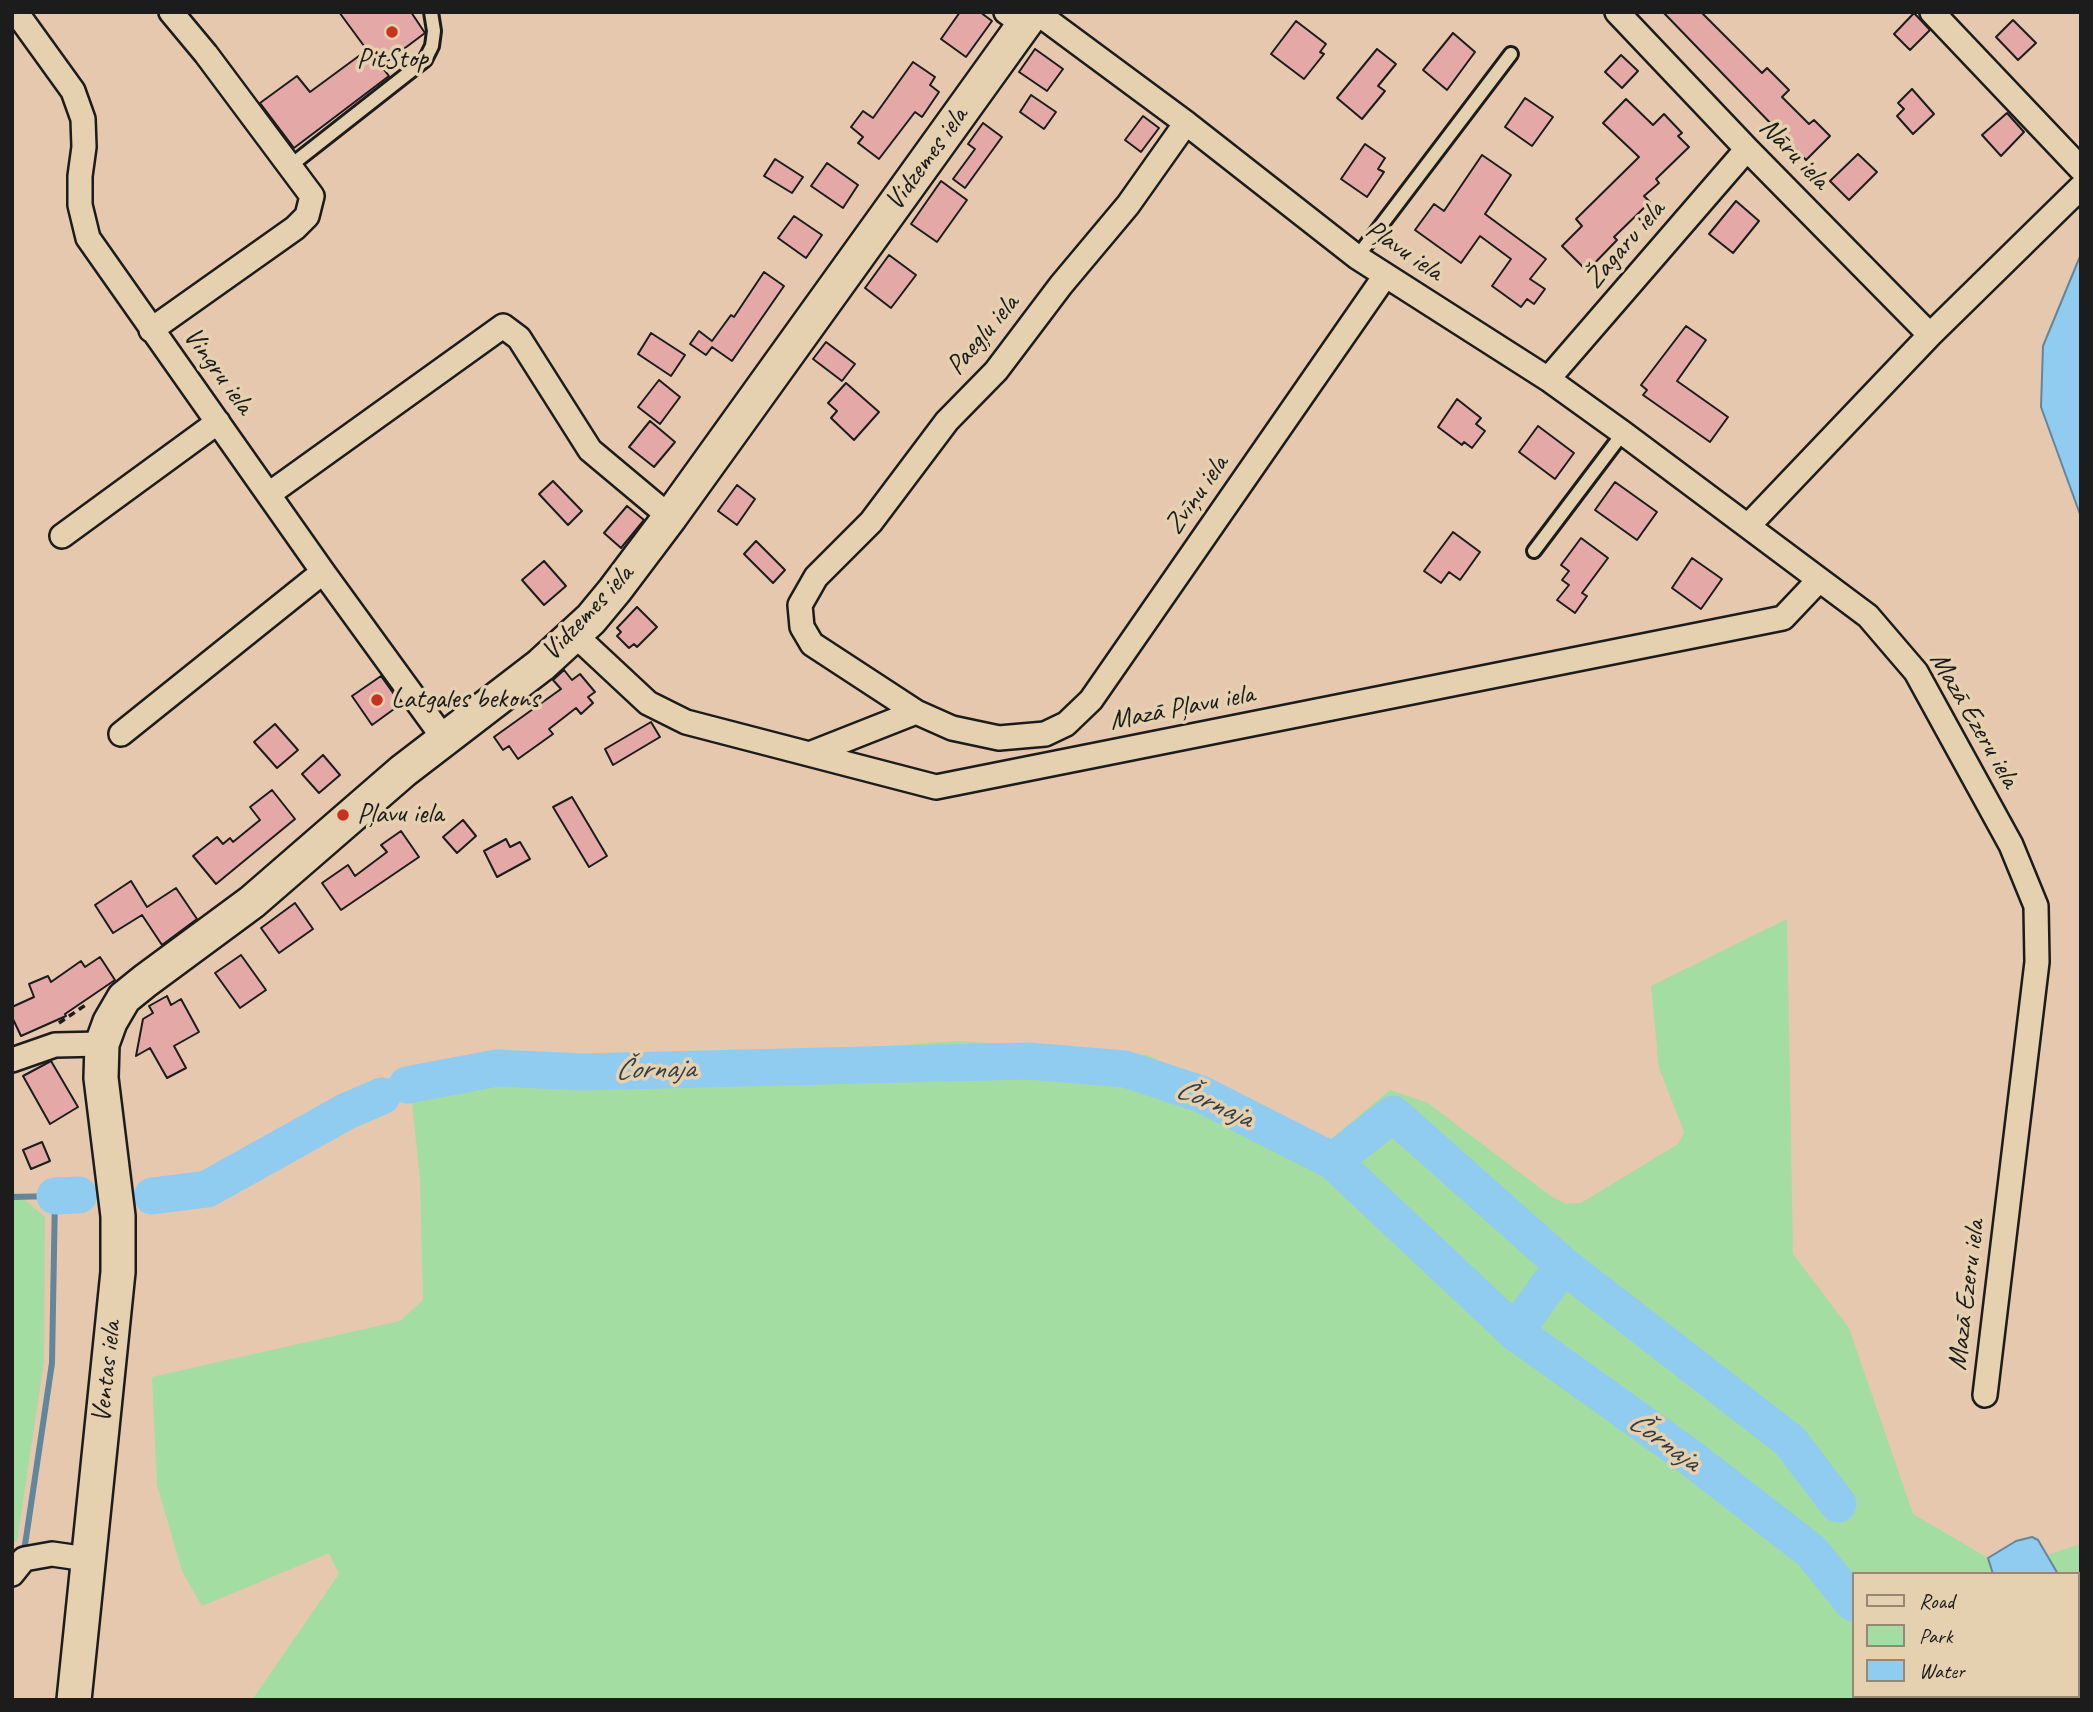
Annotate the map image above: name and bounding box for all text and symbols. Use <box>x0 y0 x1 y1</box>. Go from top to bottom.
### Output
marker: PitStop <box>384 24 400 40</box>
place label: PitStop <box>356 43 428 77</box>
street label: Vidzemes iela <box>878 101 976 217</box>
street label: Nāru iela <box>1752 111 1836 197</box>
street label: Žagaru iela <box>1578 194 1672 296</box>
street label: Pļavu iela <box>1359 213 1449 289</box>
street label: Paegļu iela <box>939 288 1027 382</box>
street label: Vingru iela <box>175 321 261 421</box>
street label: Zvīņu iela <box>1158 449 1236 541</box>
street label: Vidzemes iela <box>535 558 641 668</box>
street label: Mazā Ezeru iela <box>1922 646 2026 794</box>
street label: Mazā Pļavu iela <box>1107 678 1257 738</box>
place label: Latgales bekons <box>391 683 539 717</box>
marker: Latgales bekons <box>369 692 385 708</box>
place label: Pļavu iela <box>357 798 443 832</box>
marker: Pļavu iela <box>335 807 351 823</box>
water label: Čornaja <box>615 1051 695 1089</box>
water label: Čornaja <box>1170 1071 1258 1137</box>
street label: Mazā Ezeru iela <box>1941 1218 1993 1372</box>
street label: Ventas iela <box>85 1320 129 1424</box>
water label: Čornaja <box>1621 1404 1707 1480</box>
legend <box>1852 1572 2079 1698</box>
text: Road <box>1919 1588 1954 1614</box>
text: Park <box>1919 1623 1952 1649</box>
text: Water <box>1919 1658 1965 1684</box>

